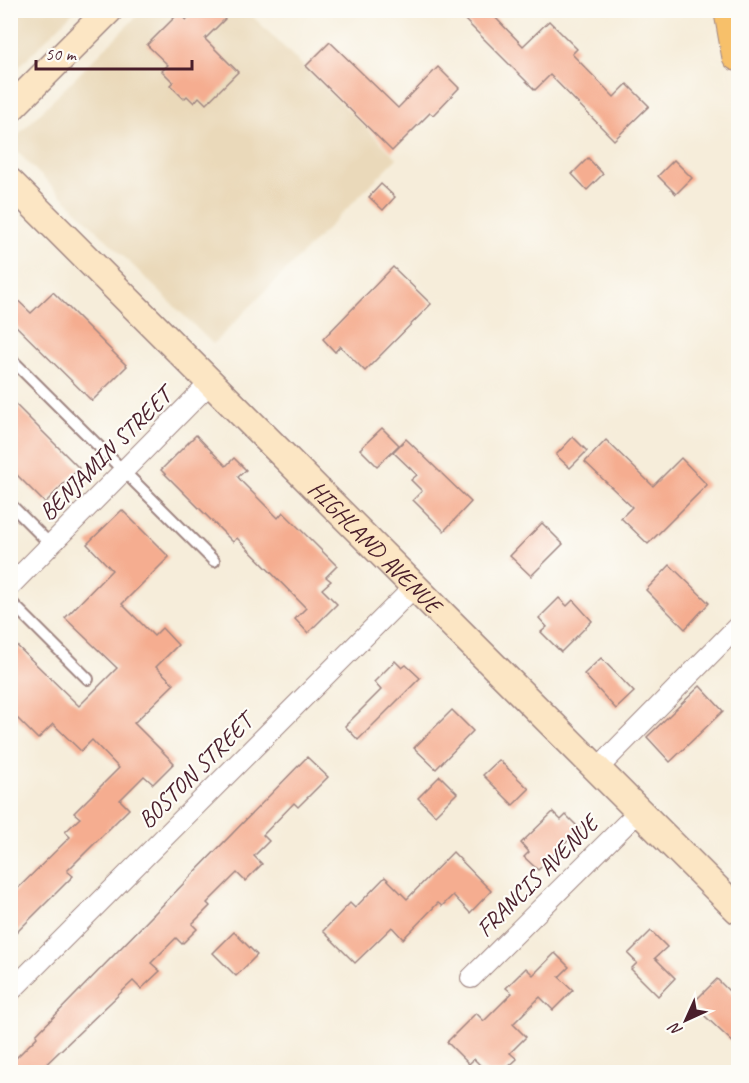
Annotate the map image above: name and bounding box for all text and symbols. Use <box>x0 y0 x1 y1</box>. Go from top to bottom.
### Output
scale bar <box>36 33 192 71</box>
text: 50 m <box>45 43 78 65</box>
street label: BENJAMIN STREET <box>32 377 182 527</box>
street label: HIGHLAND AVENUE <box>302 474 450 622</box>
street label: BOSTON STREET <box>132 703 263 834</box>
street label: FRANCIS AVENUE <box>470 807 606 943</box>
north arrow <box>656 990 716 1050</box>
text: N <box>663 1017 687 1040</box>

